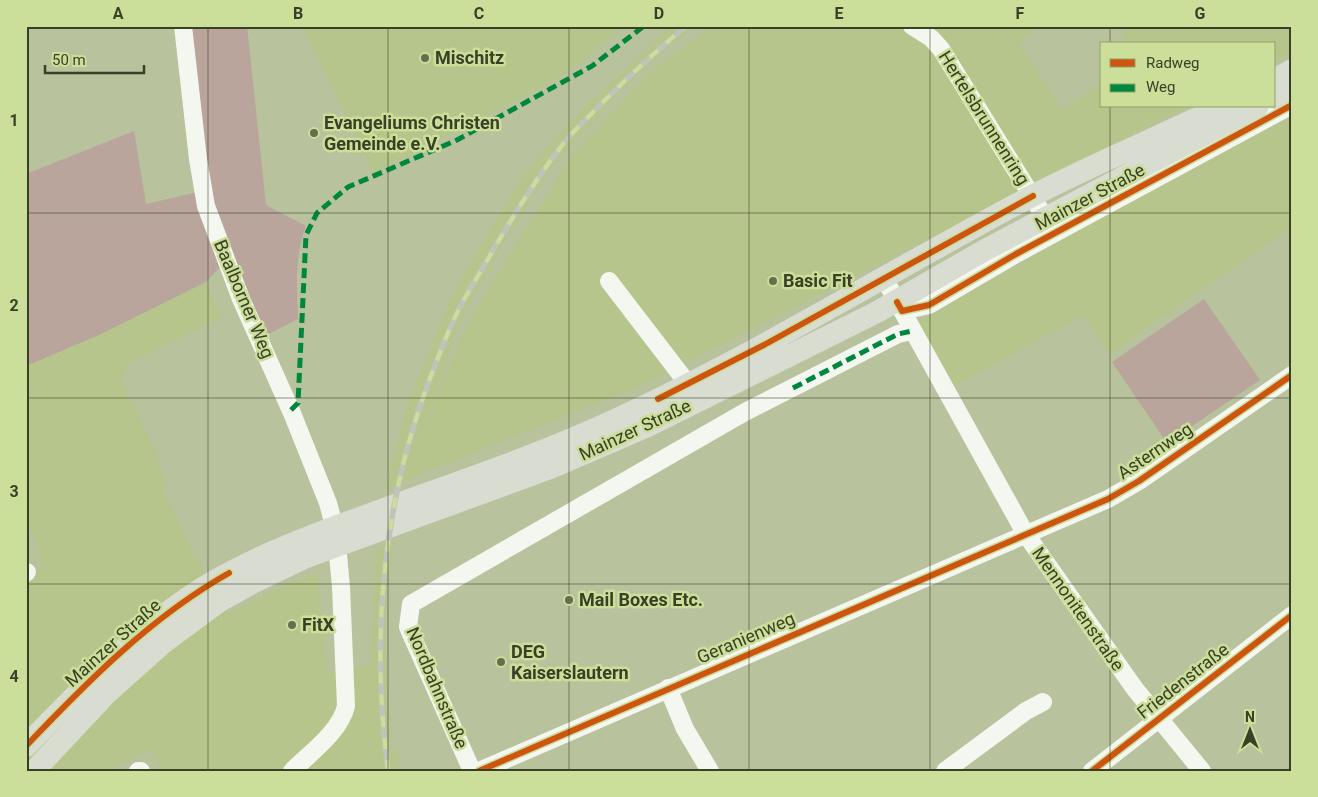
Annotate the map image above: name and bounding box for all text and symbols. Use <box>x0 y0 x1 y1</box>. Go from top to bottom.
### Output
text: A <box>113 4 124 23</box>
text: B <box>293 4 303 23</box>
text: C <box>474 4 484 23</box>
text: D <box>654 4 664 23</box>
text: E <box>835 4 844 23</box>
text: F <box>1016 4 1025 23</box>
text: G <box>1195 4 1206 23</box>
scale bar <box>45 42 144 74</box>
legend <box>1100 42 1276 108</box>
place label: Mischitz <box>435 47 504 68</box>
street label: Hertelsbrunnenring <box>935 47 1034 189</box>
text: 50 m <box>52 51 86 69</box>
marker: Mischitz <box>419 52 431 64</box>
text: Radweg <box>1146 54 1200 72</box>
text: Weg <box>1146 78 1175 96</box>
text: 1 <box>9 111 19 130</box>
place label: Evangeliums Christen Gemeinde e.V. <box>324 112 500 154</box>
marker: Evangeliums Christen Gemeinde e.V. <box>308 127 320 139</box>
street label: Mainzer Straße <box>1031 159 1148 234</box>
street label: Baalborner Weg <box>210 236 279 361</box>
place label: Basic Fit <box>783 270 853 291</box>
marker: Basic Fit <box>767 275 779 287</box>
text: 2 <box>9 296 19 315</box>
street label: Mainzer Straße <box>575 394 694 465</box>
street label: Asternweg <box>1113 418 1196 483</box>
text: 3 <box>9 482 19 501</box>
street label: Mennonitenstraße <box>1028 543 1129 675</box>
place label: Mail Boxes Etc. <box>579 589 703 610</box>
street label: Mainzer Straße <box>61 594 165 691</box>
marker: Mail Boxes Etc. <box>563 594 575 606</box>
street label: Geranienweg <box>694 607 798 668</box>
place label: FitX <box>302 614 335 635</box>
marker: FitX <box>286 619 298 631</box>
street label: Nordbahnstraße <box>402 624 473 752</box>
street label: Friedenstraße <box>1133 638 1233 723</box>
place label: DEG Kaiserslautern <box>511 641 629 683</box>
marker: DEG Kaiserslautern <box>495 656 507 668</box>
text: 4 <box>9 667 19 686</box>
north arrow <box>1226 704 1276 754</box>
text: N <box>1245 709 1255 725</box>

